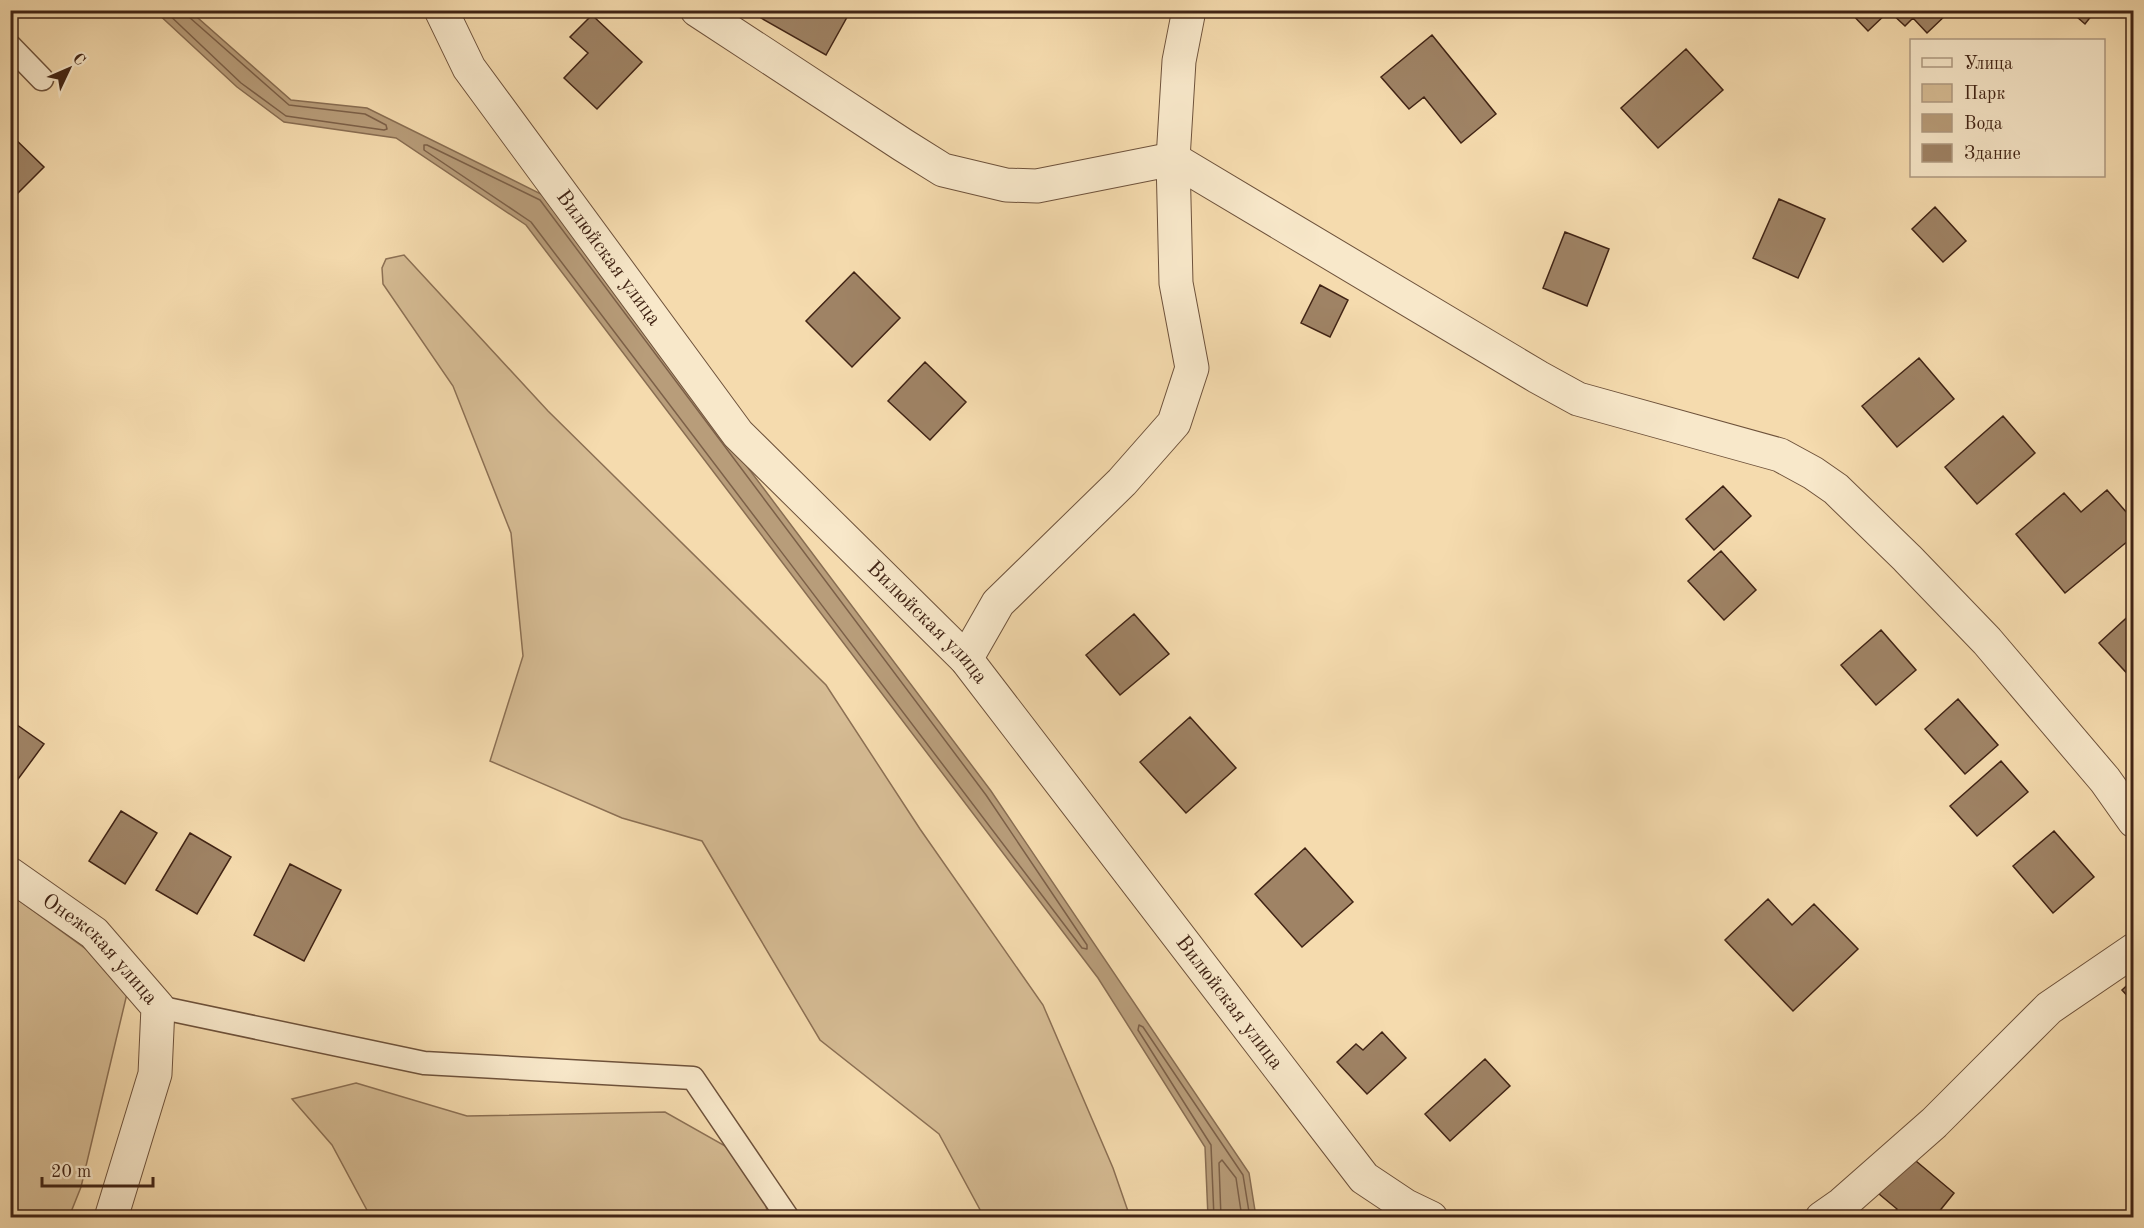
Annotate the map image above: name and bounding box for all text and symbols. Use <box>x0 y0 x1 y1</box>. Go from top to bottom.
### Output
north arrow <box>39 39 99 99</box>
legend <box>1910 39 2105 177</box>
text: С <box>69 51 88 69</box>
text: Улица <box>1964 55 2013 73</box>
text: Парк <box>1964 85 2005 103</box>
text: Вода <box>1964 115 2003 133</box>
text: Здание <box>1964 145 2021 163</box>
street label: Вилюйская улица <box>552 186 665 329</box>
street label: Вилюйская улица <box>863 557 991 688</box>
street label: Онежская улица <box>38 890 162 1009</box>
street label: Вилюйская улица <box>1172 932 1287 1073</box>
scale bar <box>42 1150 153 1188</box>
text: 20 m <box>51 1163 91 1181</box>

